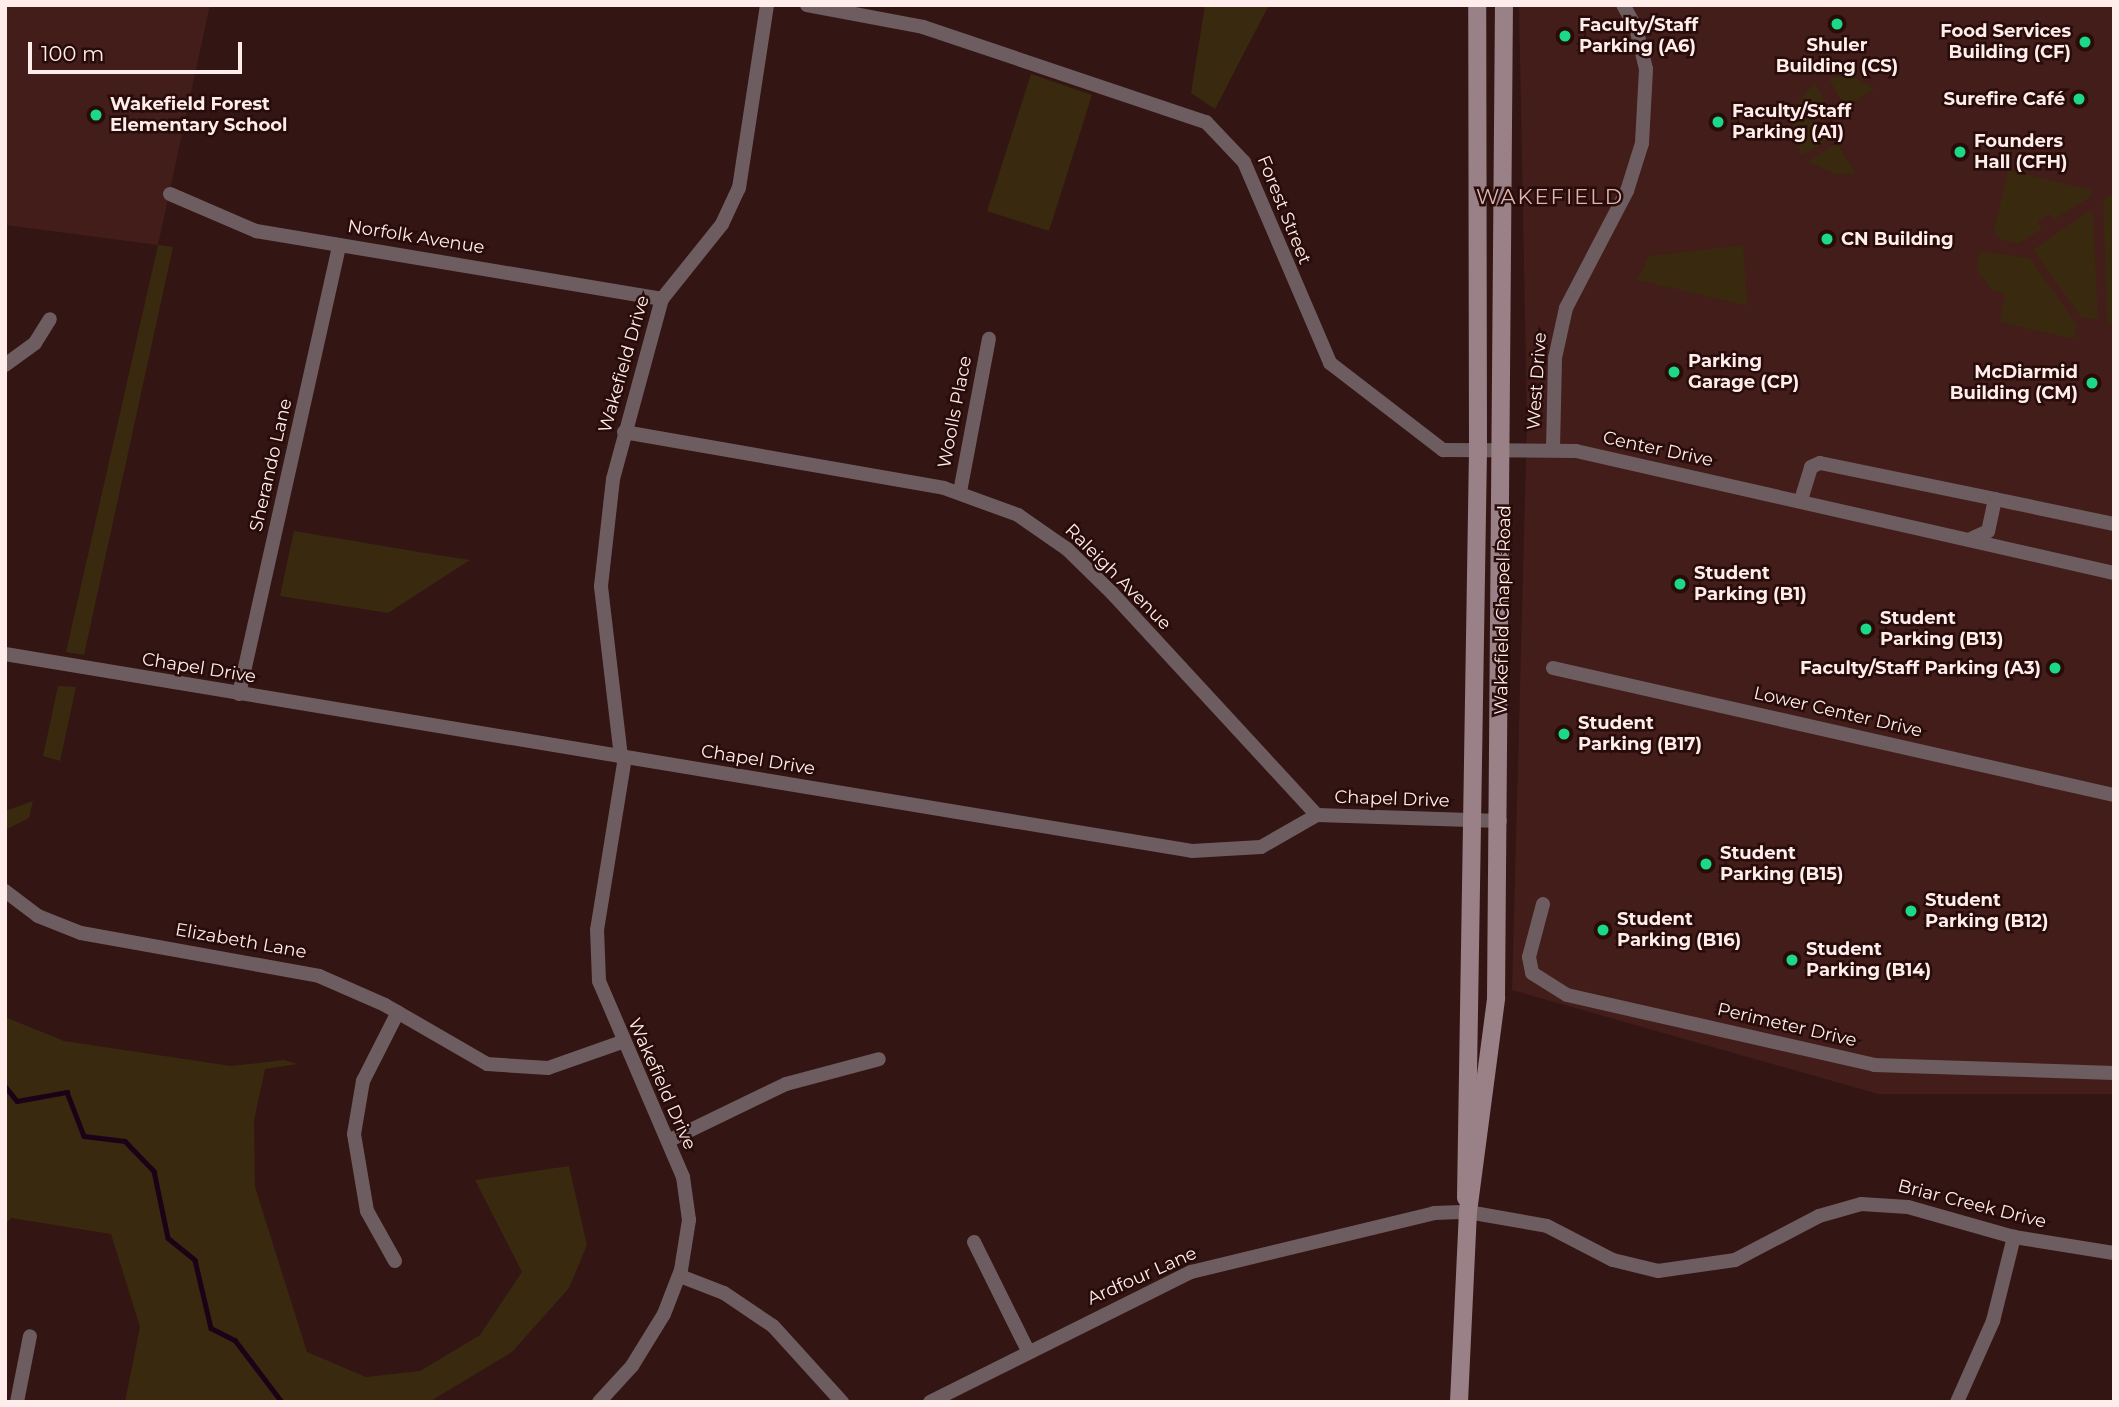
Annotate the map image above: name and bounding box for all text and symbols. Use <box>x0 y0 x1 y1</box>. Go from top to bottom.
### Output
place label: Faculty/Staff Parking (A6) <box>1579 15 1698 58</box>
marker: Shuler Building (CS) <box>1829 16 1845 32</box>
place label: Food Services Building (CF) <box>1940 21 2071 64</box>
scale bar <box>32 28 245 72</box>
marker: Faculty/Staff Parking (A6) <box>1557 28 1573 44</box>
marker: Food Services Building (CF) <box>2077 34 2093 50</box>
place label: Shuler Building (CS) <box>1776 35 1898 78</box>
text: 100 m <box>41 41 104 66</box>
place label: Surefire Café <box>1943 88 2065 110</box>
marker: Surefire Café <box>2071 91 2087 107</box>
place label: Wakefield Forest Elementary School <box>110 94 287 136</box>
place label: Faculty/Staff Parking (A1) <box>1732 101 1851 144</box>
marker: Wakefield Forest Elementary School <box>88 107 104 123</box>
marker: Faculty/Staff Parking (A1) <box>1710 114 1726 130</box>
place label: Founders Hall (CFH) <box>1974 131 2068 174</box>
marker: Founders Hall (CFH) <box>1952 144 1968 160</box>
street label: Forest Street <box>1252 152 1316 268</box>
district label: WAKEFIELD <box>1477 184 1623 210</box>
street label: Norfolk Avenue <box>346 215 486 259</box>
place label: CN Building <box>1841 228 1954 250</box>
marker: CN Building <box>1819 231 1835 247</box>
street label: Wakefield Drive <box>594 293 654 435</box>
street label: West Drive <box>1523 331 1551 431</box>
place label: Parking Garage (CP) <box>1688 351 1799 394</box>
street label: Woolls Place <box>934 354 976 470</box>
place label: McDiarmid Building (CM) <box>1950 362 2078 404</box>
marker: Parking Garage (CP) <box>1666 364 1682 380</box>
marker: McDiarmid Building (CM) <box>2084 375 2100 391</box>
street label: Sherando Lane <box>245 396 297 534</box>
street label: Center Drive <box>1601 427 1715 471</box>
street label: Wakefield Chapel Road <box>1490 505 1516 715</box>
street label: Raleigh Avenue <box>1060 519 1176 635</box>
place label: Student Parking (B1) <box>1694 563 1807 606</box>
marker: Student Parking (B1) <box>1672 576 1688 592</box>
place label: Student Parking (B13) <box>1880 608 2003 650</box>
marker: Student Parking (B13) <box>1858 621 1874 637</box>
street label: Chapel Drive <box>140 648 258 688</box>
place label: Faculty/Staff Parking (A3) <box>1800 657 2041 679</box>
marker: Faculty/Staff Parking (A3) <box>2047 660 2063 676</box>
street label: Lower Center Drive <box>1752 682 1924 742</box>
place label: Student Parking (B17) <box>1578 713 1702 756</box>
marker: Student Parking (B17) <box>1556 726 1572 742</box>
street label: Chapel Drive <box>699 740 817 780</box>
street label: Chapel Drive <box>1334 786 1450 812</box>
place label: Student Parking (B15) <box>1720 843 1844 886</box>
marker: Student Parking (B15) <box>1698 856 1714 872</box>
place label: Student Parking (B12) <box>1925 890 2048 932</box>
marker: Student Parking (B12) <box>1903 903 1919 919</box>
place label: Student Parking (B16) <box>1617 909 1741 951</box>
street label: Elizabeth Lane <box>174 919 308 963</box>
marker: Student Parking (B16) <box>1595 922 1611 938</box>
place label: Student Parking (B14) <box>1806 939 1931 982</box>
marker: Student Parking (B14) <box>1784 952 1800 968</box>
street label: Perimeter Drive <box>1715 998 1859 1052</box>
street label: Wakefield Drive <box>623 1015 701 1153</box>
street label: Briar Creek Drive <box>1896 1175 2048 1233</box>
street label: Ardfour Lane <box>1084 1242 1200 1310</box>

